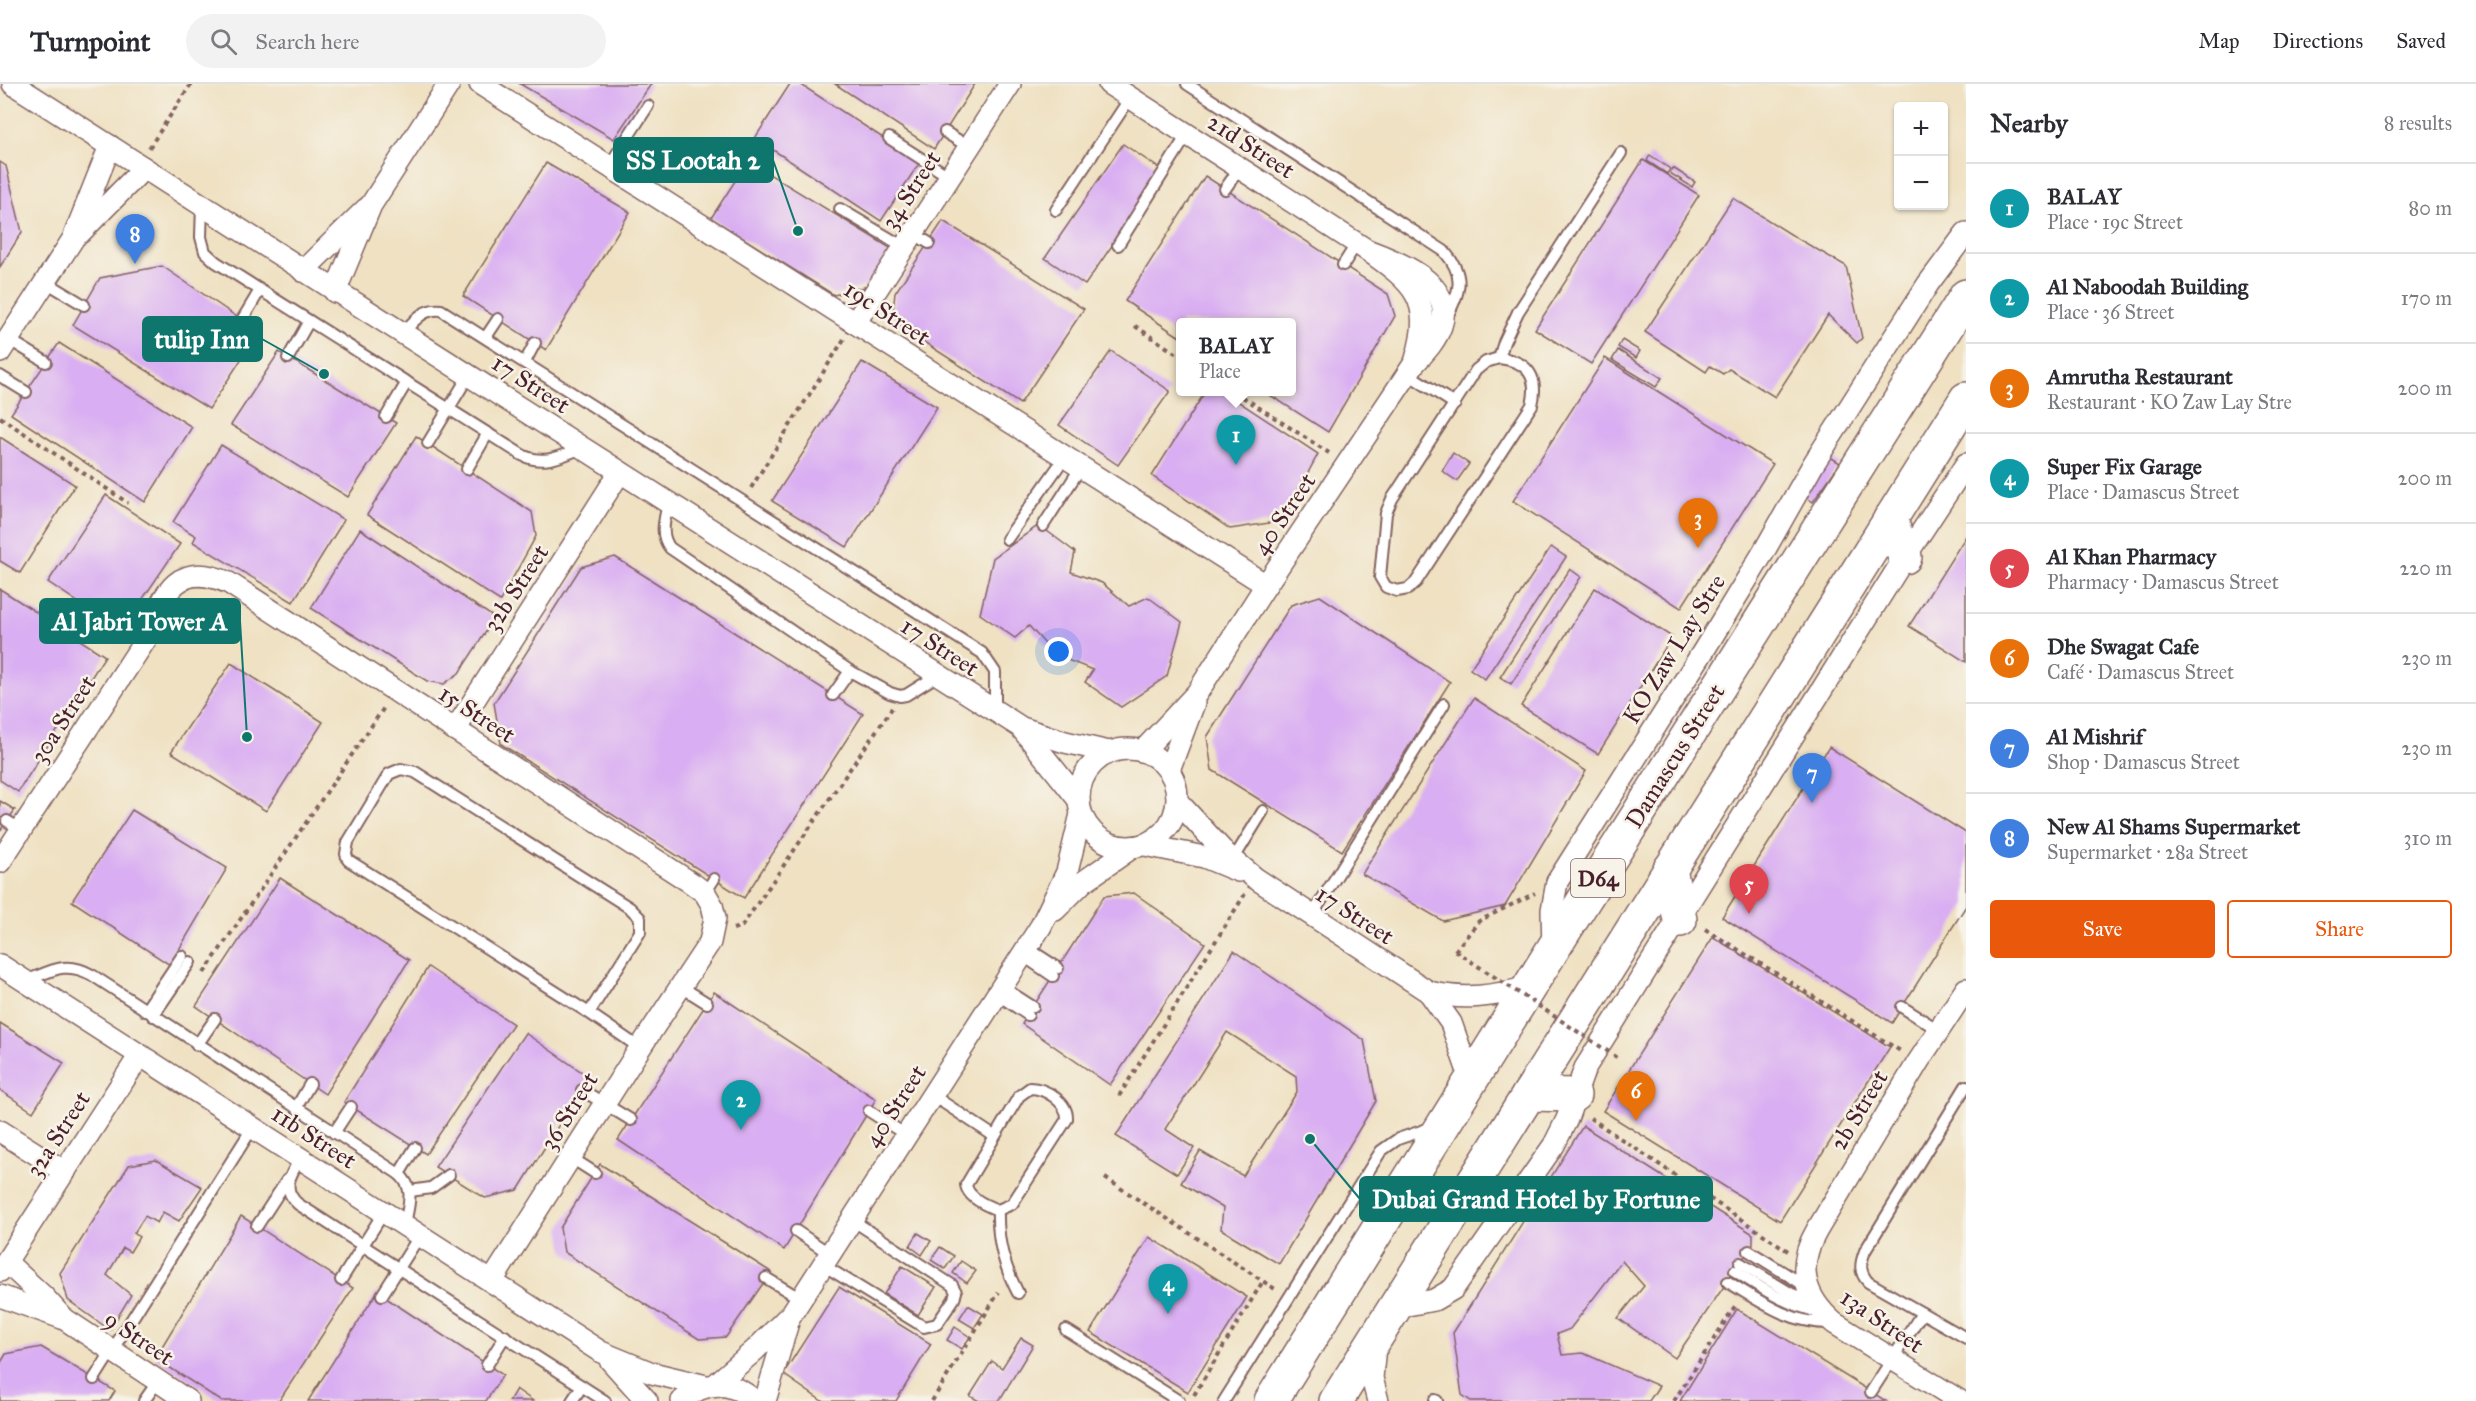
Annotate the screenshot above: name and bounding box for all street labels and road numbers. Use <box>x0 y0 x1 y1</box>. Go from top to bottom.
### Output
street label: 21d Street <box>1202 107 1301 186</box>
street label: 34 Street <box>875 145 948 235</box>
street label: 19c Street <box>838 274 936 352</box>
street label: 17 Street <box>486 348 576 421</box>
street label: 40 Street <box>1246 467 1322 561</box>
street label: 32b Street <box>477 538 556 637</box>
street label: KO Zaw Lay Stre <box>1616 569 1732 729</box>
street label: 17 Street <box>895 611 985 684</box>
street label: 30a Street <box>24 669 103 768</box>
street label: 15 Street <box>433 678 521 750</box>
street label: Damascus Street <box>1619 678 1732 834</box>
road number: D64 <box>1571 859 1625 897</box>
street label: 17 Street <box>1310 879 1400 952</box>
street label: 40 Street <box>857 1059 933 1153</box>
street label: 2b Street <box>1823 1064 1895 1156</box>
street label: 36 Street <box>533 1066 605 1156</box>
street label: 32a Street <box>19 1085 97 1183</box>
street label: 11b Street <box>266 1098 363 1176</box>
street label: 13a Street <box>1835 1282 1930 1360</box>
street label: 9 Street <box>98 1304 180 1372</box>

